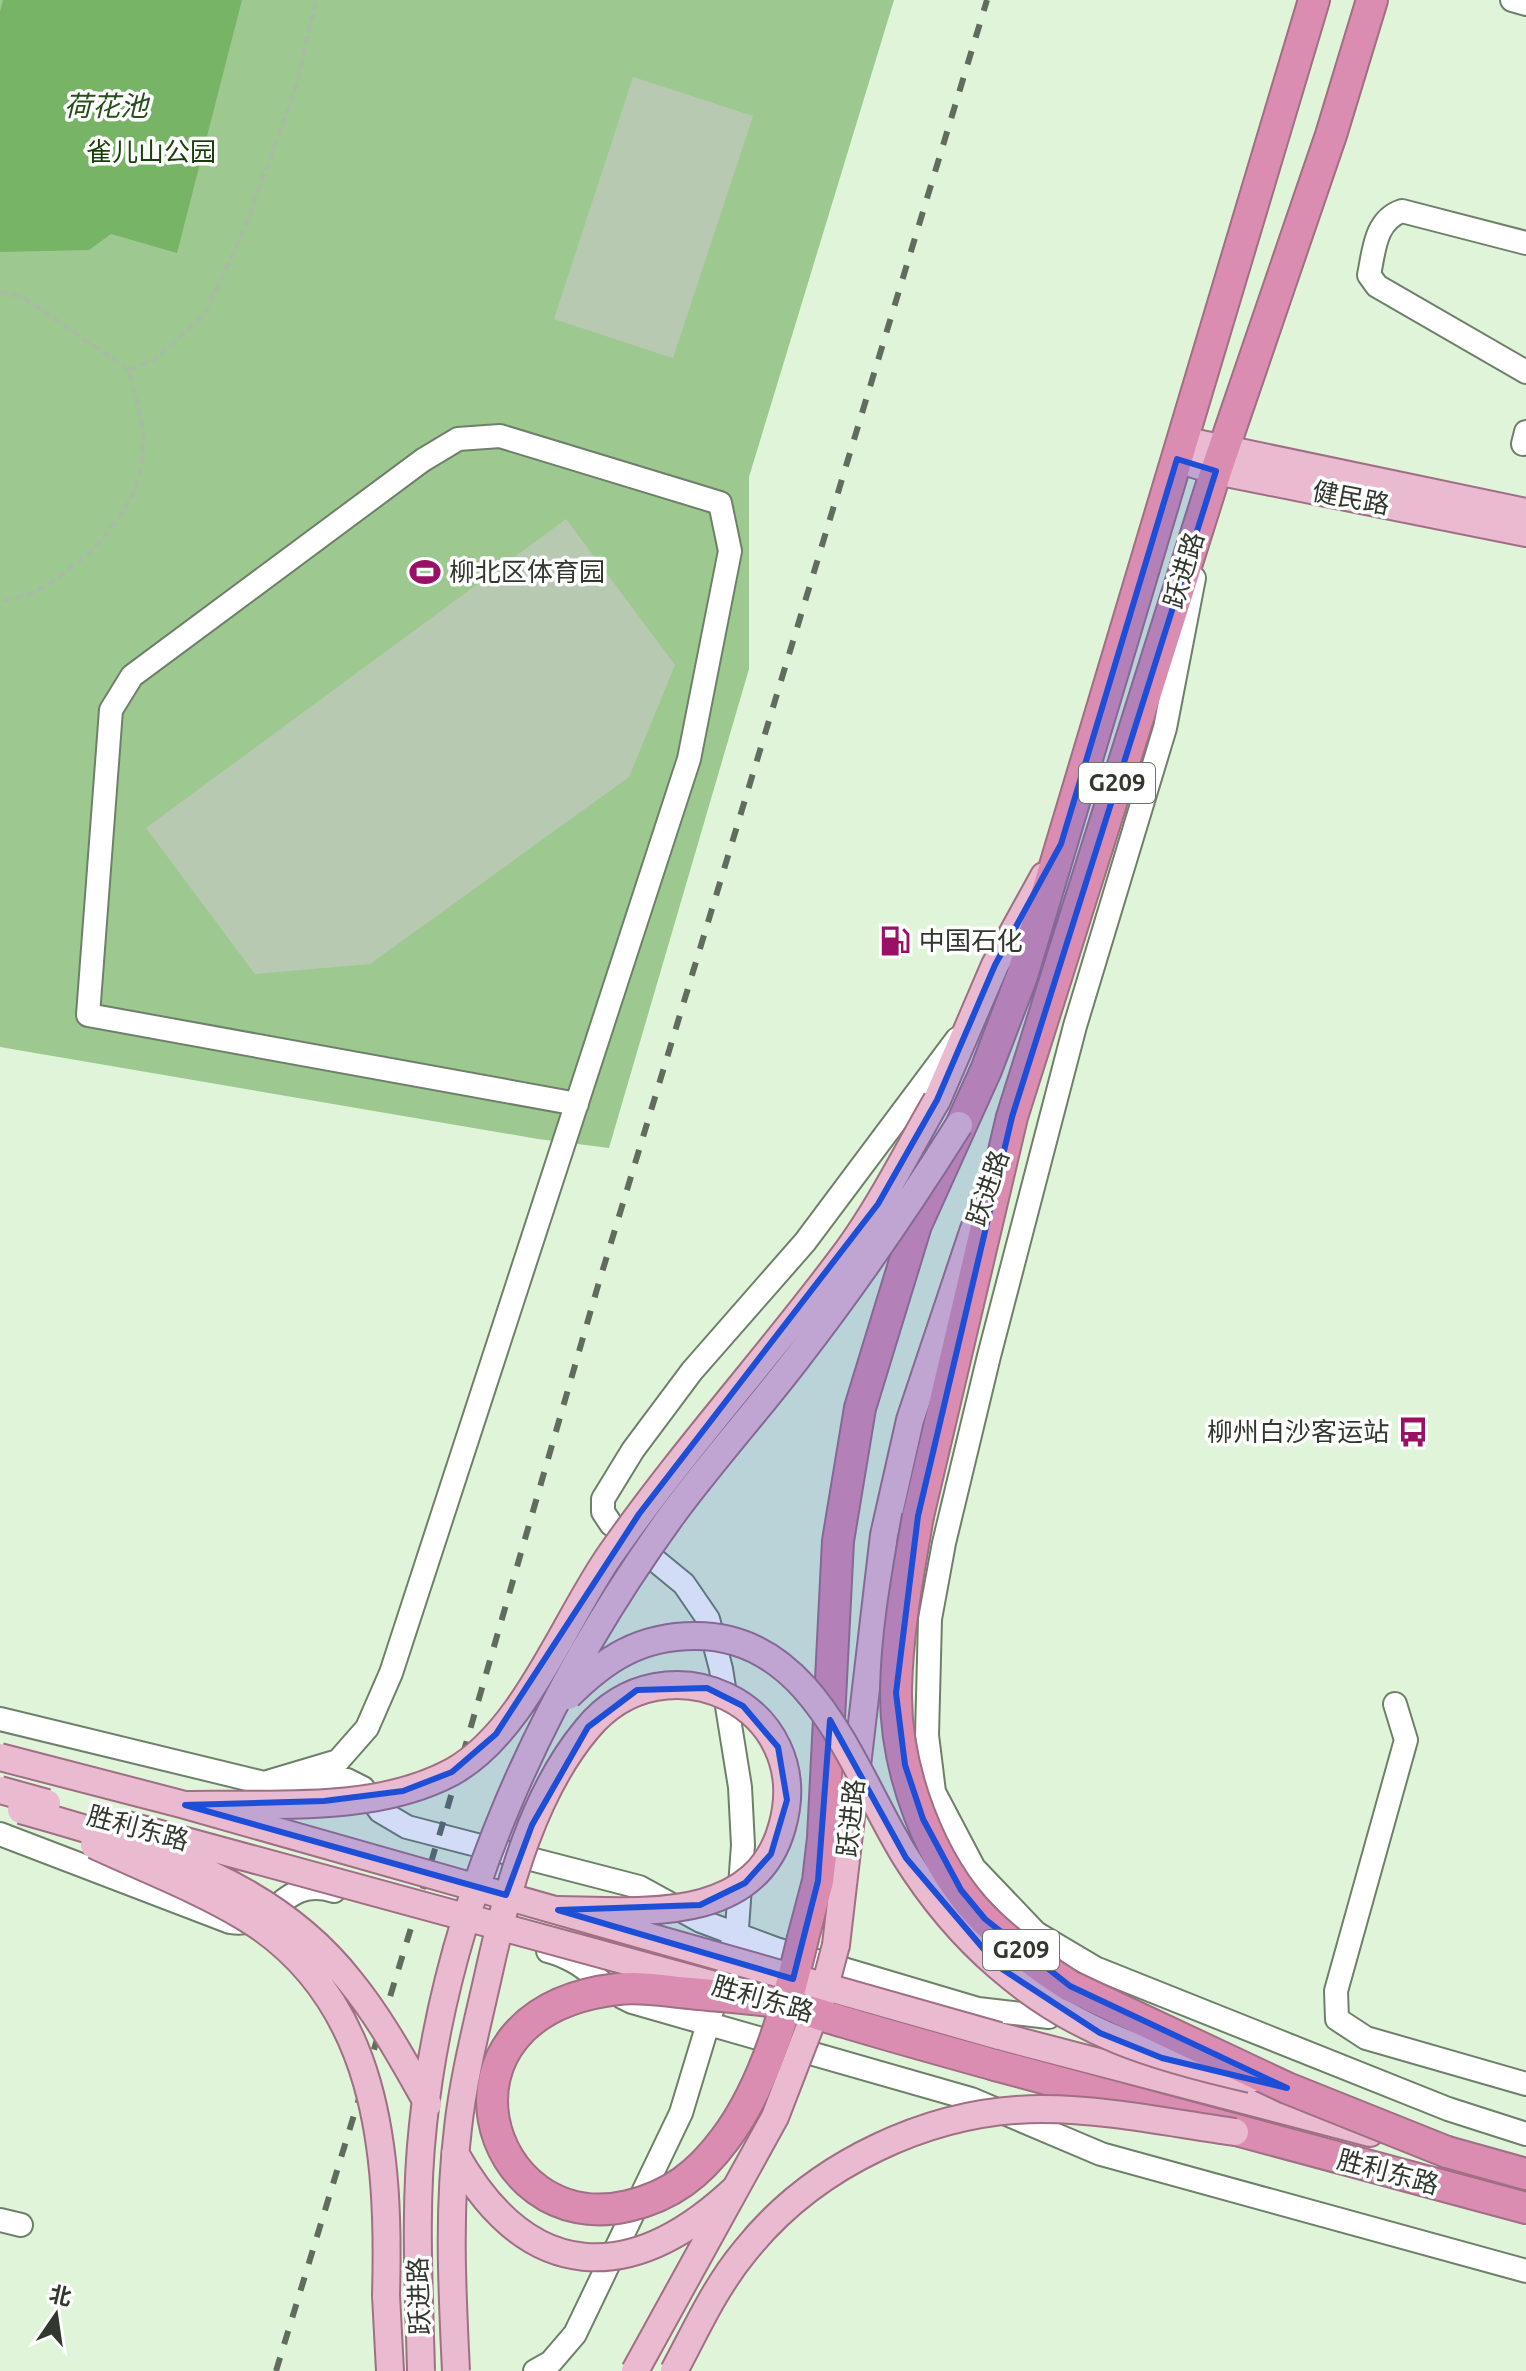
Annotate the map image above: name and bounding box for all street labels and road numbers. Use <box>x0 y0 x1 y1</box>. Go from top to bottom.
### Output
street label: 健民路 <box>1310 476 1392 519</box>
street label: 跃进路 <box>1158 528 1209 611</box>
road number: G209 <box>1079 763 1155 803</box>
street label: 跃进路 <box>961 1146 1014 1229</box>
street label: 跃进路 <box>832 1778 869 1858</box>
street label: 胜利东路 <box>84 1800 192 1855</box>
road number: G209 <box>983 1930 1059 1970</box>
street label: 胜利东路 <box>709 1970 817 2027</box>
street label: 胜利东路 <box>1334 2144 1442 2199</box>
street label: 跃进路 <box>403 2257 434 2336</box>

